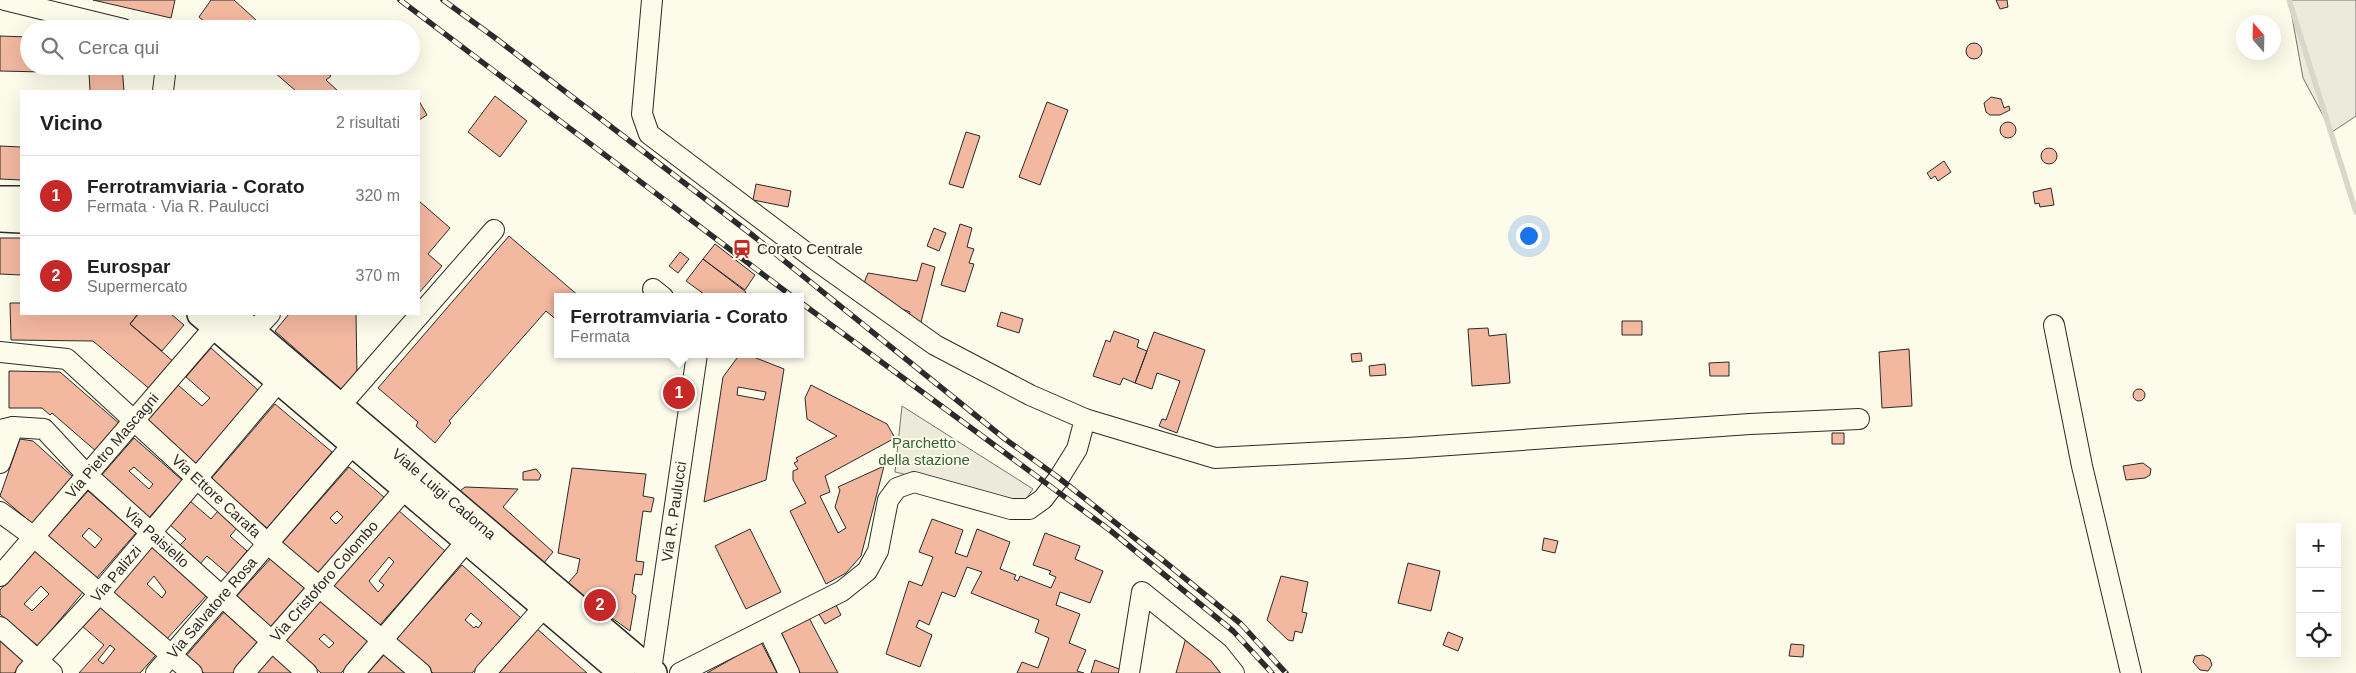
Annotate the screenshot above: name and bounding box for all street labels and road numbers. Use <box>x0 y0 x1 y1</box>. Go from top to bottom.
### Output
street label: Via Pietro Mascagni <box>62 389 162 501</box>
street label: Viale Luigi Cadorna <box>389 445 500 543</box>
street label: Via Ettore Carafa <box>168 451 265 541</box>
street label: Via R. Paulucci <box>658 460 689 563</box>
street label: Via Paisiello <box>121 504 193 571</box>
street label: Via Cristoforo Colombo <box>267 517 381 645</box>
street label: Via Palizzi <box>87 542 145 605</box>
street label: Via Salvatore Rosa <box>163 553 260 662</box>

